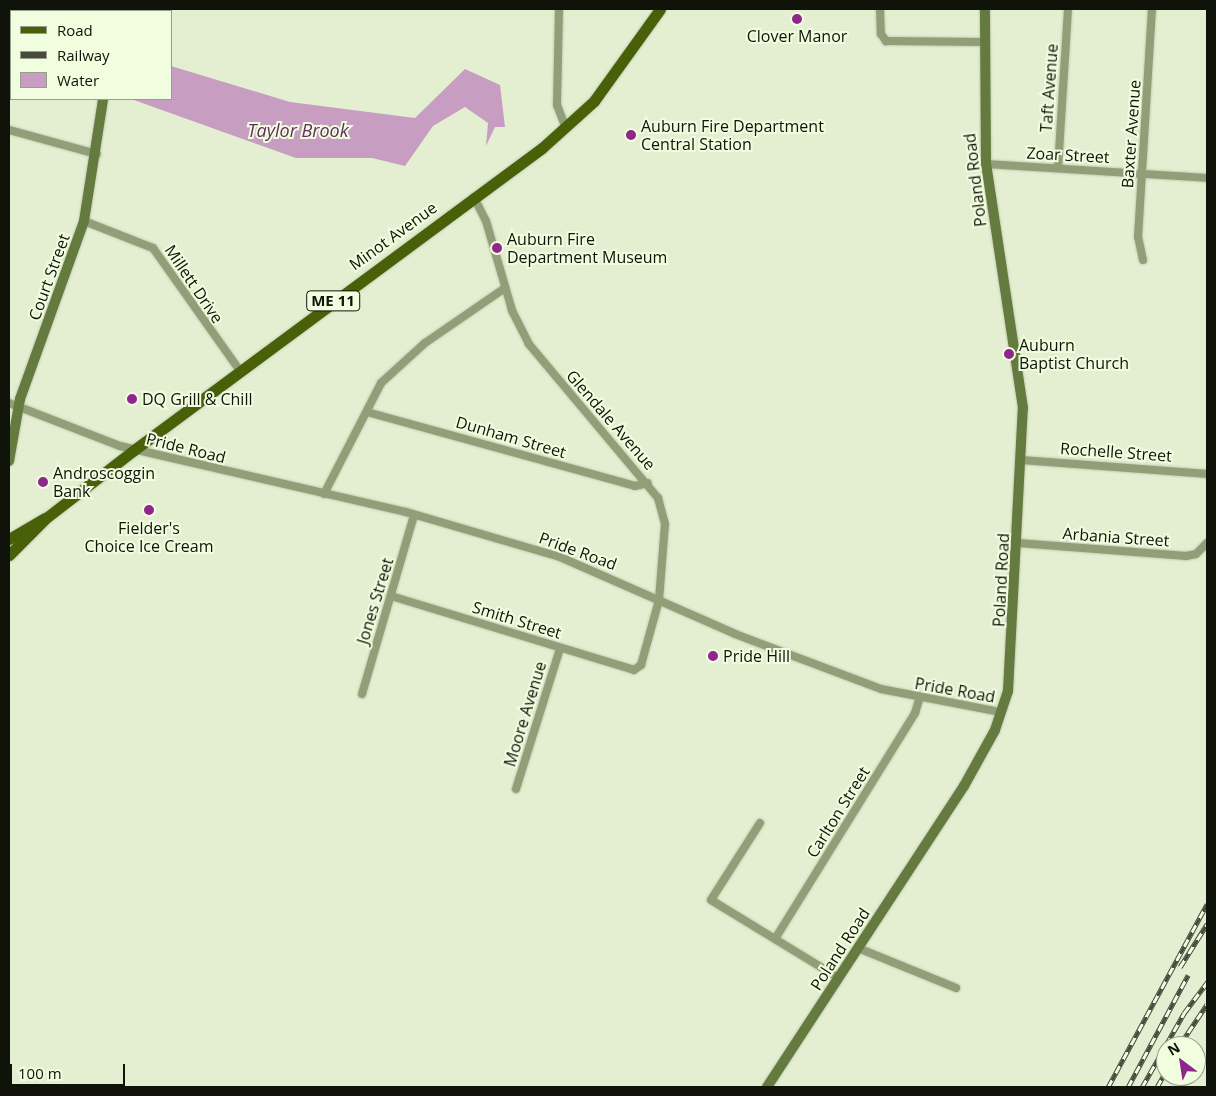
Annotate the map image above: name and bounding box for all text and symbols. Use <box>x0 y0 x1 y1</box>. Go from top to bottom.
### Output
legend <box>10 10 172 100</box>
marker: Clover Manor <box>791 13 803 25</box>
text: Road <box>57 20 93 40</box>
place label: Clover Manor <box>747 26 847 46</box>
street label: Taft Avenue <box>1036 43 1062 133</box>
text: Railway <box>57 45 110 65</box>
text: Water <box>57 70 99 90</box>
street label: Baxter Avenue <box>1118 79 1144 189</box>
place label: Auburn Fire Department Central Station <box>641 116 824 154</box>
water label: Taylor Brook <box>248 119 348 141</box>
marker: Auburn Fire Department Central Station <box>625 129 637 141</box>
street label: Poland Road <box>960 132 990 228</box>
street label: Zoar Street <box>1026 143 1110 167</box>
street label: Minot Avenue <box>346 198 440 274</box>
place label: Auburn Fire Department Museum <box>507 229 667 267</box>
street label: Court Street <box>24 231 74 323</box>
street label: Millett Drive <box>161 241 227 327</box>
marker: Auburn Fire Department Museum <box>491 242 503 254</box>
road number: ME 11 <box>306 288 360 314</box>
place label: Auburn Baptist Church <box>1019 335 1129 373</box>
marker: Auburn Baptist Church <box>1003 348 1015 360</box>
street label: Glendale Avenue <box>562 366 660 474</box>
place label: DQ Grill & Chill <box>142 389 252 409</box>
marker: DQ Grill & Chill <box>126 393 138 405</box>
street label: Dunham Street <box>454 412 568 462</box>
street label: Pride Road <box>144 429 228 467</box>
street label: Rochelle Street <box>1060 439 1172 465</box>
place label: Androscoggin Bank <box>53 463 155 501</box>
marker: Androscoggin Bank <box>37 476 49 488</box>
marker: Fielder's Choice Ice Cream <box>143 504 155 516</box>
place label: Fielder's Choice Ice Cream <box>85 518 213 556</box>
street label: Arbania Street <box>1062 524 1170 550</box>
street label: Pride Road <box>537 528 619 574</box>
street label: Poland Road <box>989 533 1013 627</box>
street label: Jones Street <box>353 556 397 646</box>
street label: Smith Street <box>470 597 564 643</box>
place label: Pride Hill <box>723 646 790 666</box>
marker: Pride Hill <box>707 650 719 662</box>
street label: Moore Avenue <box>500 659 550 769</box>
street label: Pride Road <box>913 673 997 707</box>
street label: Carlton Street <box>802 763 874 861</box>
street label: Poland Road <box>806 904 874 994</box>
north arrow <box>1156 1036 1206 1086</box>
text: N <box>1164 1037 1183 1060</box>
scale bar <box>12 1054 128 1086</box>
text: 100 m <box>18 1063 62 1083</box>

